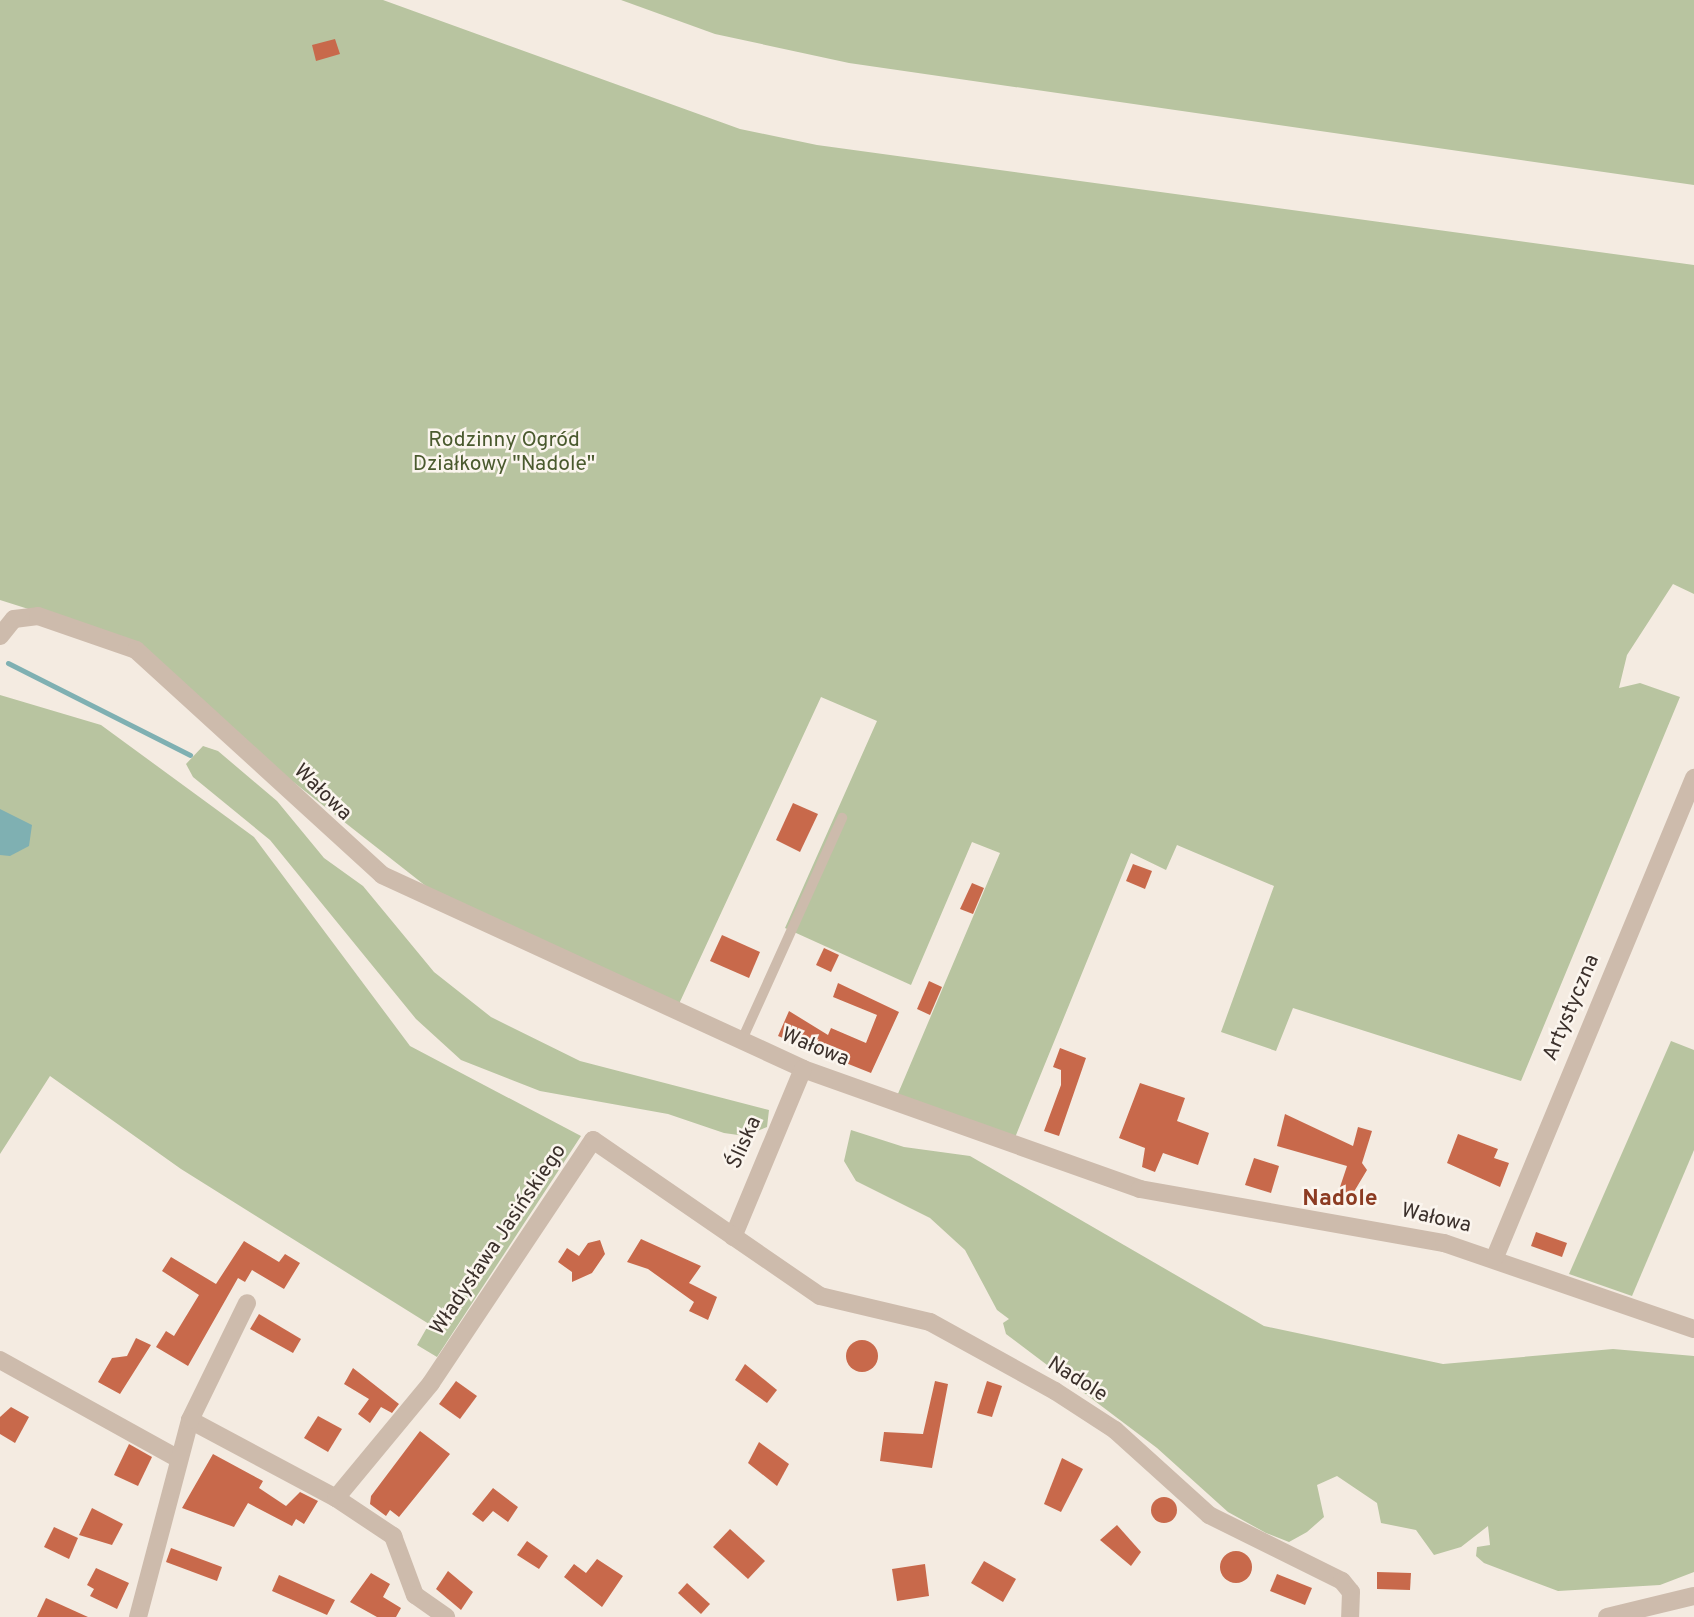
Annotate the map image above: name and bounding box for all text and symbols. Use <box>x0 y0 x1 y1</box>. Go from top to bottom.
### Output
park label: Rodzinny Ogród Działkowy "Nadole" <box>413 428 595 478</box>
street label: Wałowa <box>288 759 356 827</box>
street label: Artystyczna <box>1538 951 1606 1065</box>
street label: Wałowa <box>777 1023 853 1073</box>
street label: Śliska <box>722 1113 768 1173</box>
street label: Władysława Jasińskiego <box>426 1140 572 1340</box>
district label: Nadole <box>1302 1186 1378 1214</box>
street label: Wałowa <box>1399 1199 1473 1239</box>
street label: Nadole <box>1042 1352 1112 1408</box>

